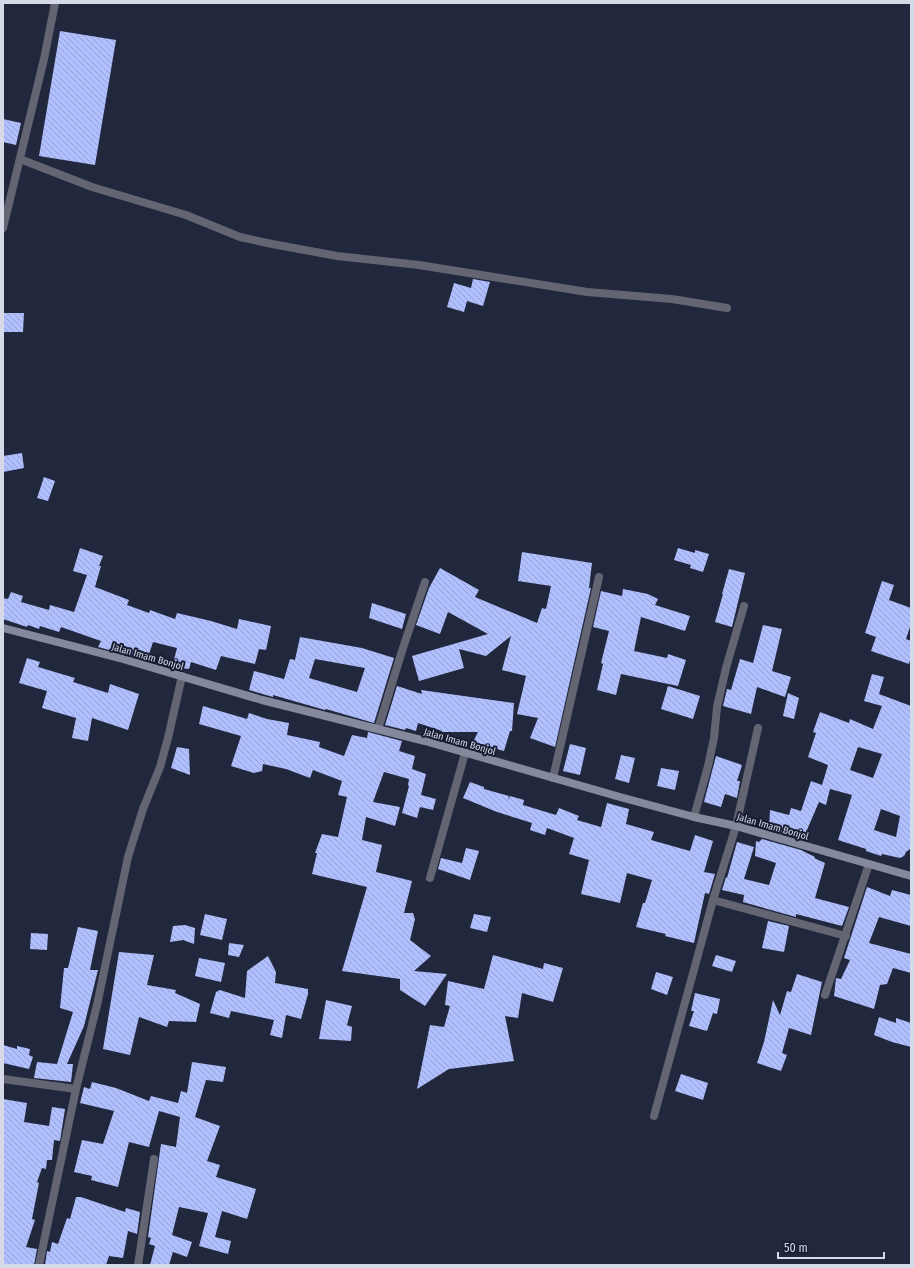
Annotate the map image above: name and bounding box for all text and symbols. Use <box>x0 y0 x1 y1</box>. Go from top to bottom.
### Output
street label: Jalan Imam Bonjol <box>110 641 185 673</box>
street label: Jalan Imam Bonjol <box>422 726 497 758</box>
street label: Jalan Imam Bonjol <box>735 811 810 843</box>
scale bar <box>778 1234 884 1260</box>
text: 50 m <box>784 1241 808 1255</box>

